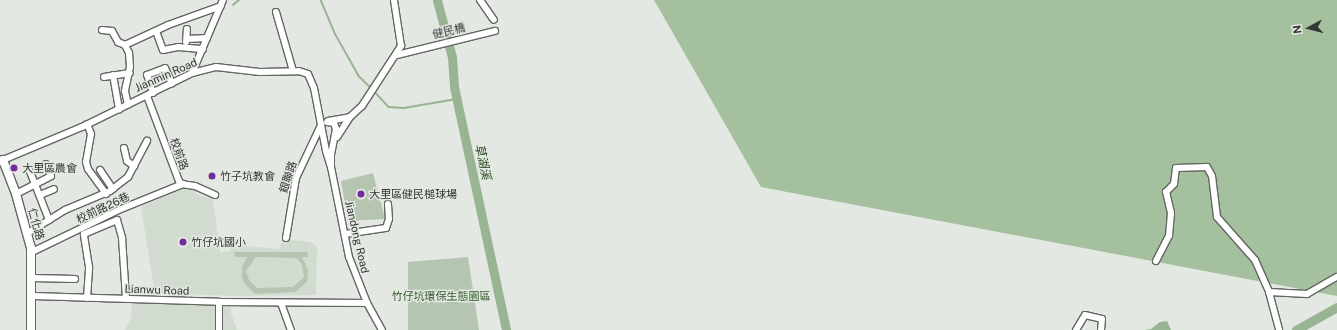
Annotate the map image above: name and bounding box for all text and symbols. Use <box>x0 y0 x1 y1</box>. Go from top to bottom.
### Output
north arrow <box>1289 8 1329 48</box>
street label: 健民橋 <box>431 21 467 41</box>
text: N <box>1291 24 1304 34</box>
street label: Jianmin Road <box>133 55 199 95</box>
street label: 校前路 <box>167 136 191 172</box>
water label: 草湖溪 <box>471 143 493 181</box>
street label: 銀聯路 <box>277 159 299 195</box>
place label: 大里區農會 <box>22 161 77 175</box>
marker: 大里區農會 <box>9 163 19 173</box>
place label: 竹子坑教會 <box>220 169 275 183</box>
marker: 竹子坑教會 <box>207 171 217 181</box>
place label: 大里區健民槌球場 <box>369 187 457 201</box>
marker: 大里區健民槌球場 <box>356 189 366 199</box>
street label: 校前路26巷 <box>74 190 132 226</box>
street label: Jiandong Road <box>342 199 372 275</box>
street label: 仁化路 <box>25 206 47 242</box>
place label: 竹仔坑國小 <box>191 235 246 249</box>
marker: 竹仔坑國小 <box>178 237 188 247</box>
street label: Lianwu Road <box>124 282 190 298</box>
park label: 竹仔坑環保生態園區 <box>392 289 490 303</box>

